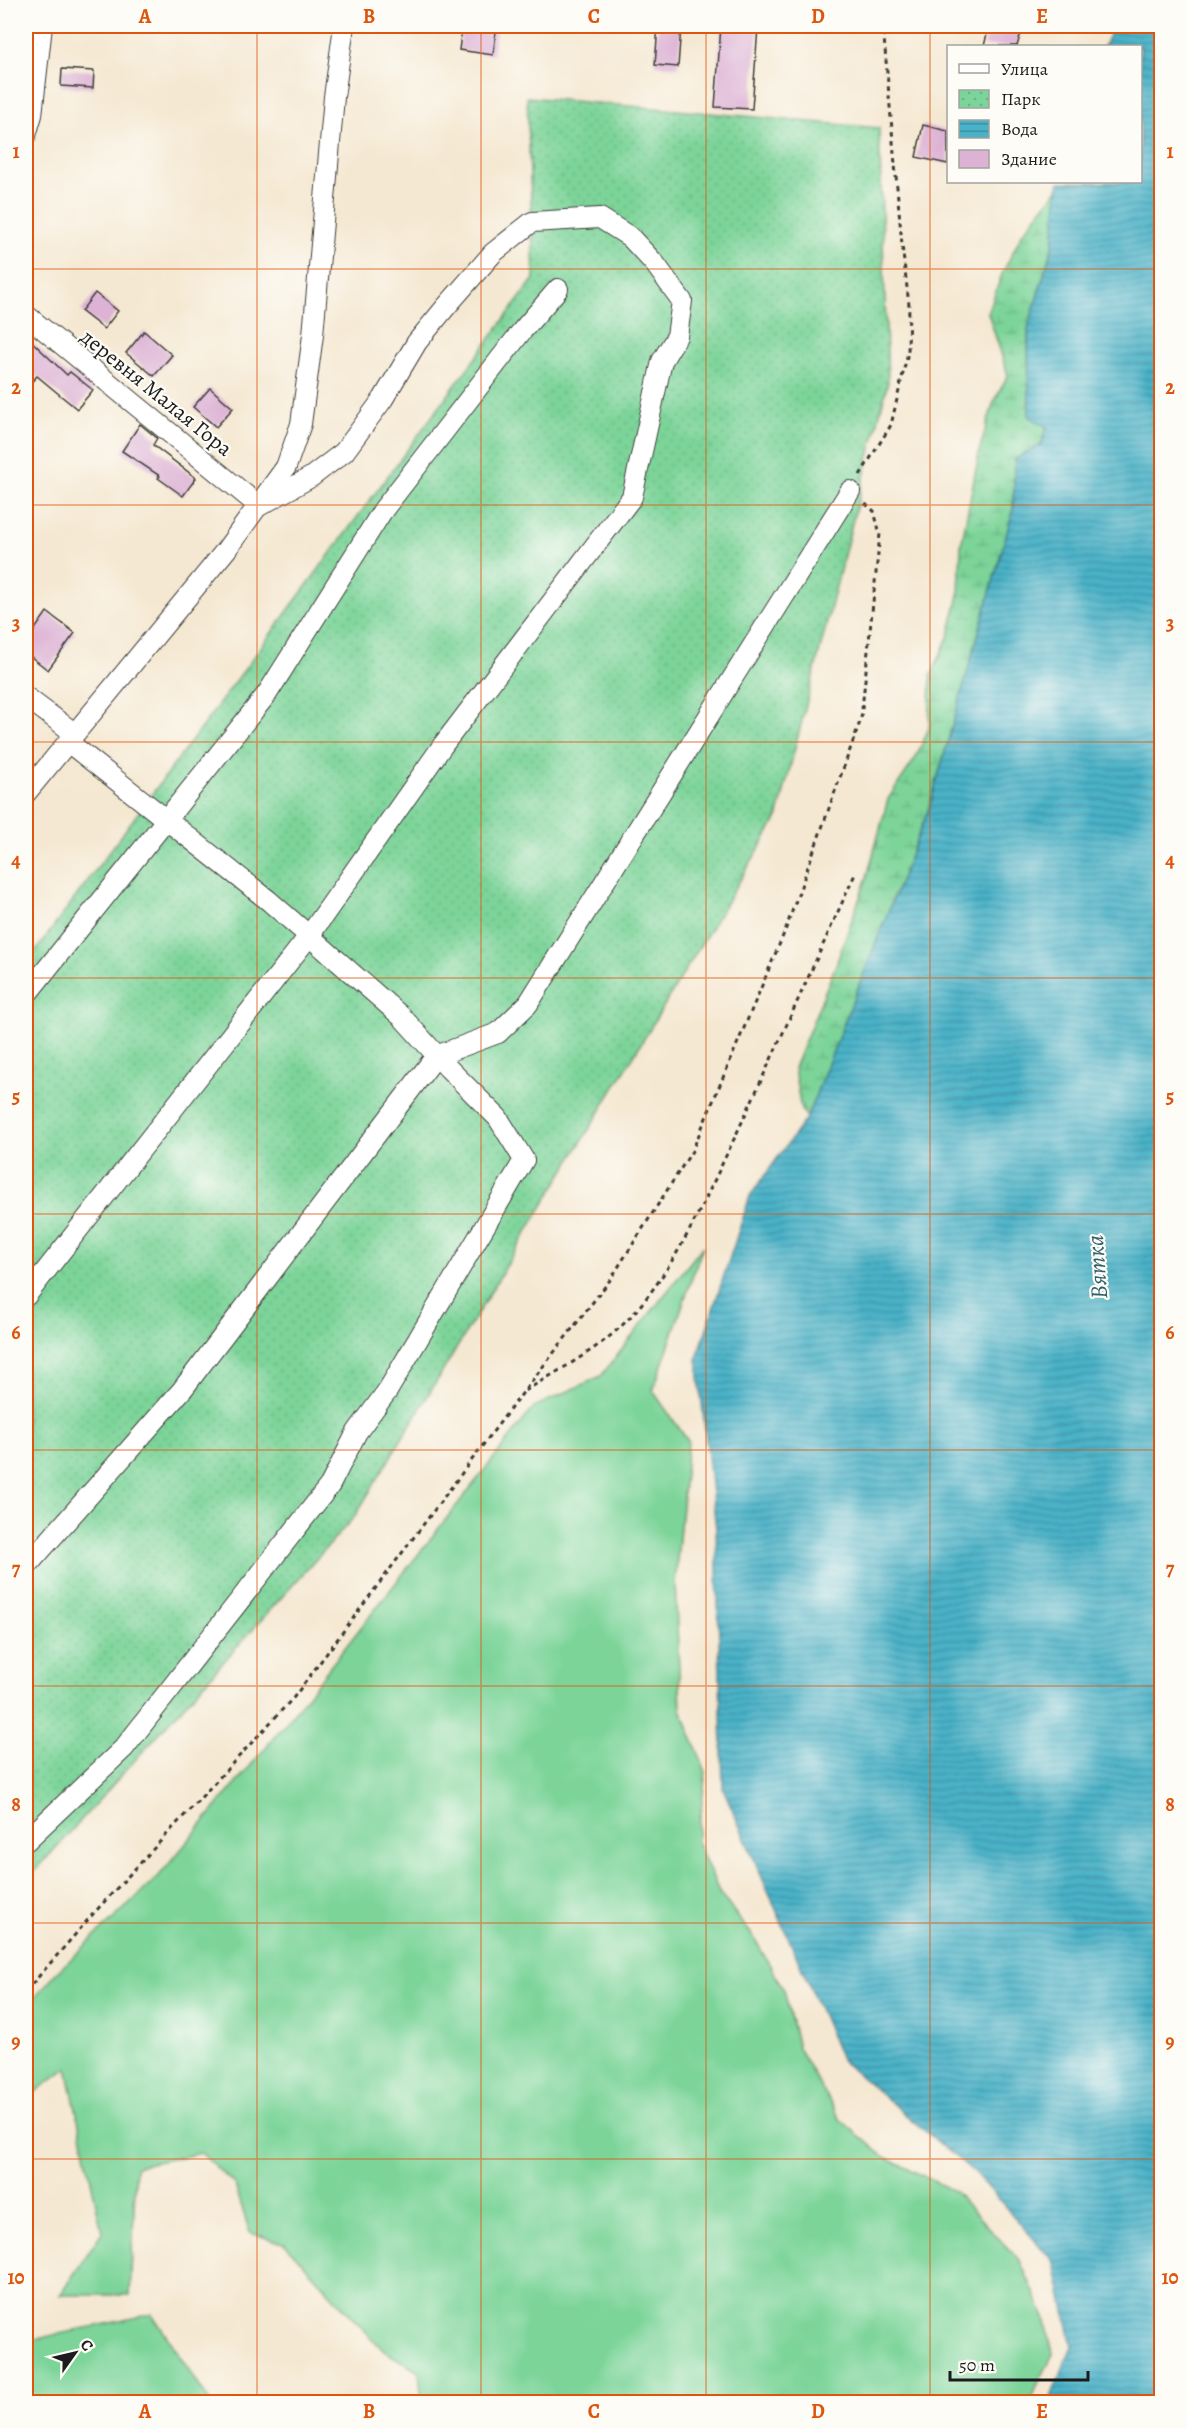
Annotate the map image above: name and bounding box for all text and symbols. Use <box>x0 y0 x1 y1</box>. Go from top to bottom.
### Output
text: A <box>138 3 152 30</box>
text: B <box>363 3 375 30</box>
text: C <box>588 3 600 30</box>
text: D <box>811 3 825 30</box>
text: E <box>1036 3 1048 30</box>
legend <box>947 45 1142 183</box>
text: Улица <box>1001 57 1049 81</box>
text: Парк <box>1001 87 1041 111</box>
text: Вода <box>1001 117 1039 141</box>
text: 1 <box>12 138 20 165</box>
text: 1 <box>1166 138 1174 165</box>
text: Здание <box>1001 147 1057 171</box>
street label: деревня Малая Гора <box>73 322 239 464</box>
text: 2 <box>11 374 21 401</box>
text: 2 <box>1165 374 1175 401</box>
text: 3 <box>12 610 20 637</box>
text: 3 <box>1166 610 1174 637</box>
text: 4 <box>11 847 21 874</box>
text: 4 <box>1165 847 1175 874</box>
text: 5 <box>12 1083 20 1110</box>
text: 5 <box>1166 1083 1174 1110</box>
water label: Вятка <box>1079 1234 1115 1300</box>
text: 6 <box>11 1319 21 1346</box>
text: 6 <box>1165 1319 1175 1346</box>
text: 7 <box>12 1555 21 1582</box>
text: 7 <box>1166 1555 1175 1582</box>
text: 8 <box>11 1791 21 1818</box>
text: 8 <box>1165 1791 1175 1818</box>
text: 9 <box>11 2028 21 2055</box>
text: 9 <box>1165 2028 1175 2055</box>
text: 10 <box>7 2264 25 2291</box>
text: 10 <box>1161 2264 1179 2291</box>
north arrow <box>45 2323 105 2383</box>
text: С <box>75 2335 99 2356</box>
scale bar <box>950 2344 1088 2382</box>
text: 50 m <box>959 2353 995 2377</box>
text: A <box>138 2398 152 2425</box>
text: B <box>363 2398 375 2425</box>
text: C <box>588 2398 600 2425</box>
text: D <box>811 2398 825 2425</box>
text: E <box>1036 2398 1048 2425</box>

